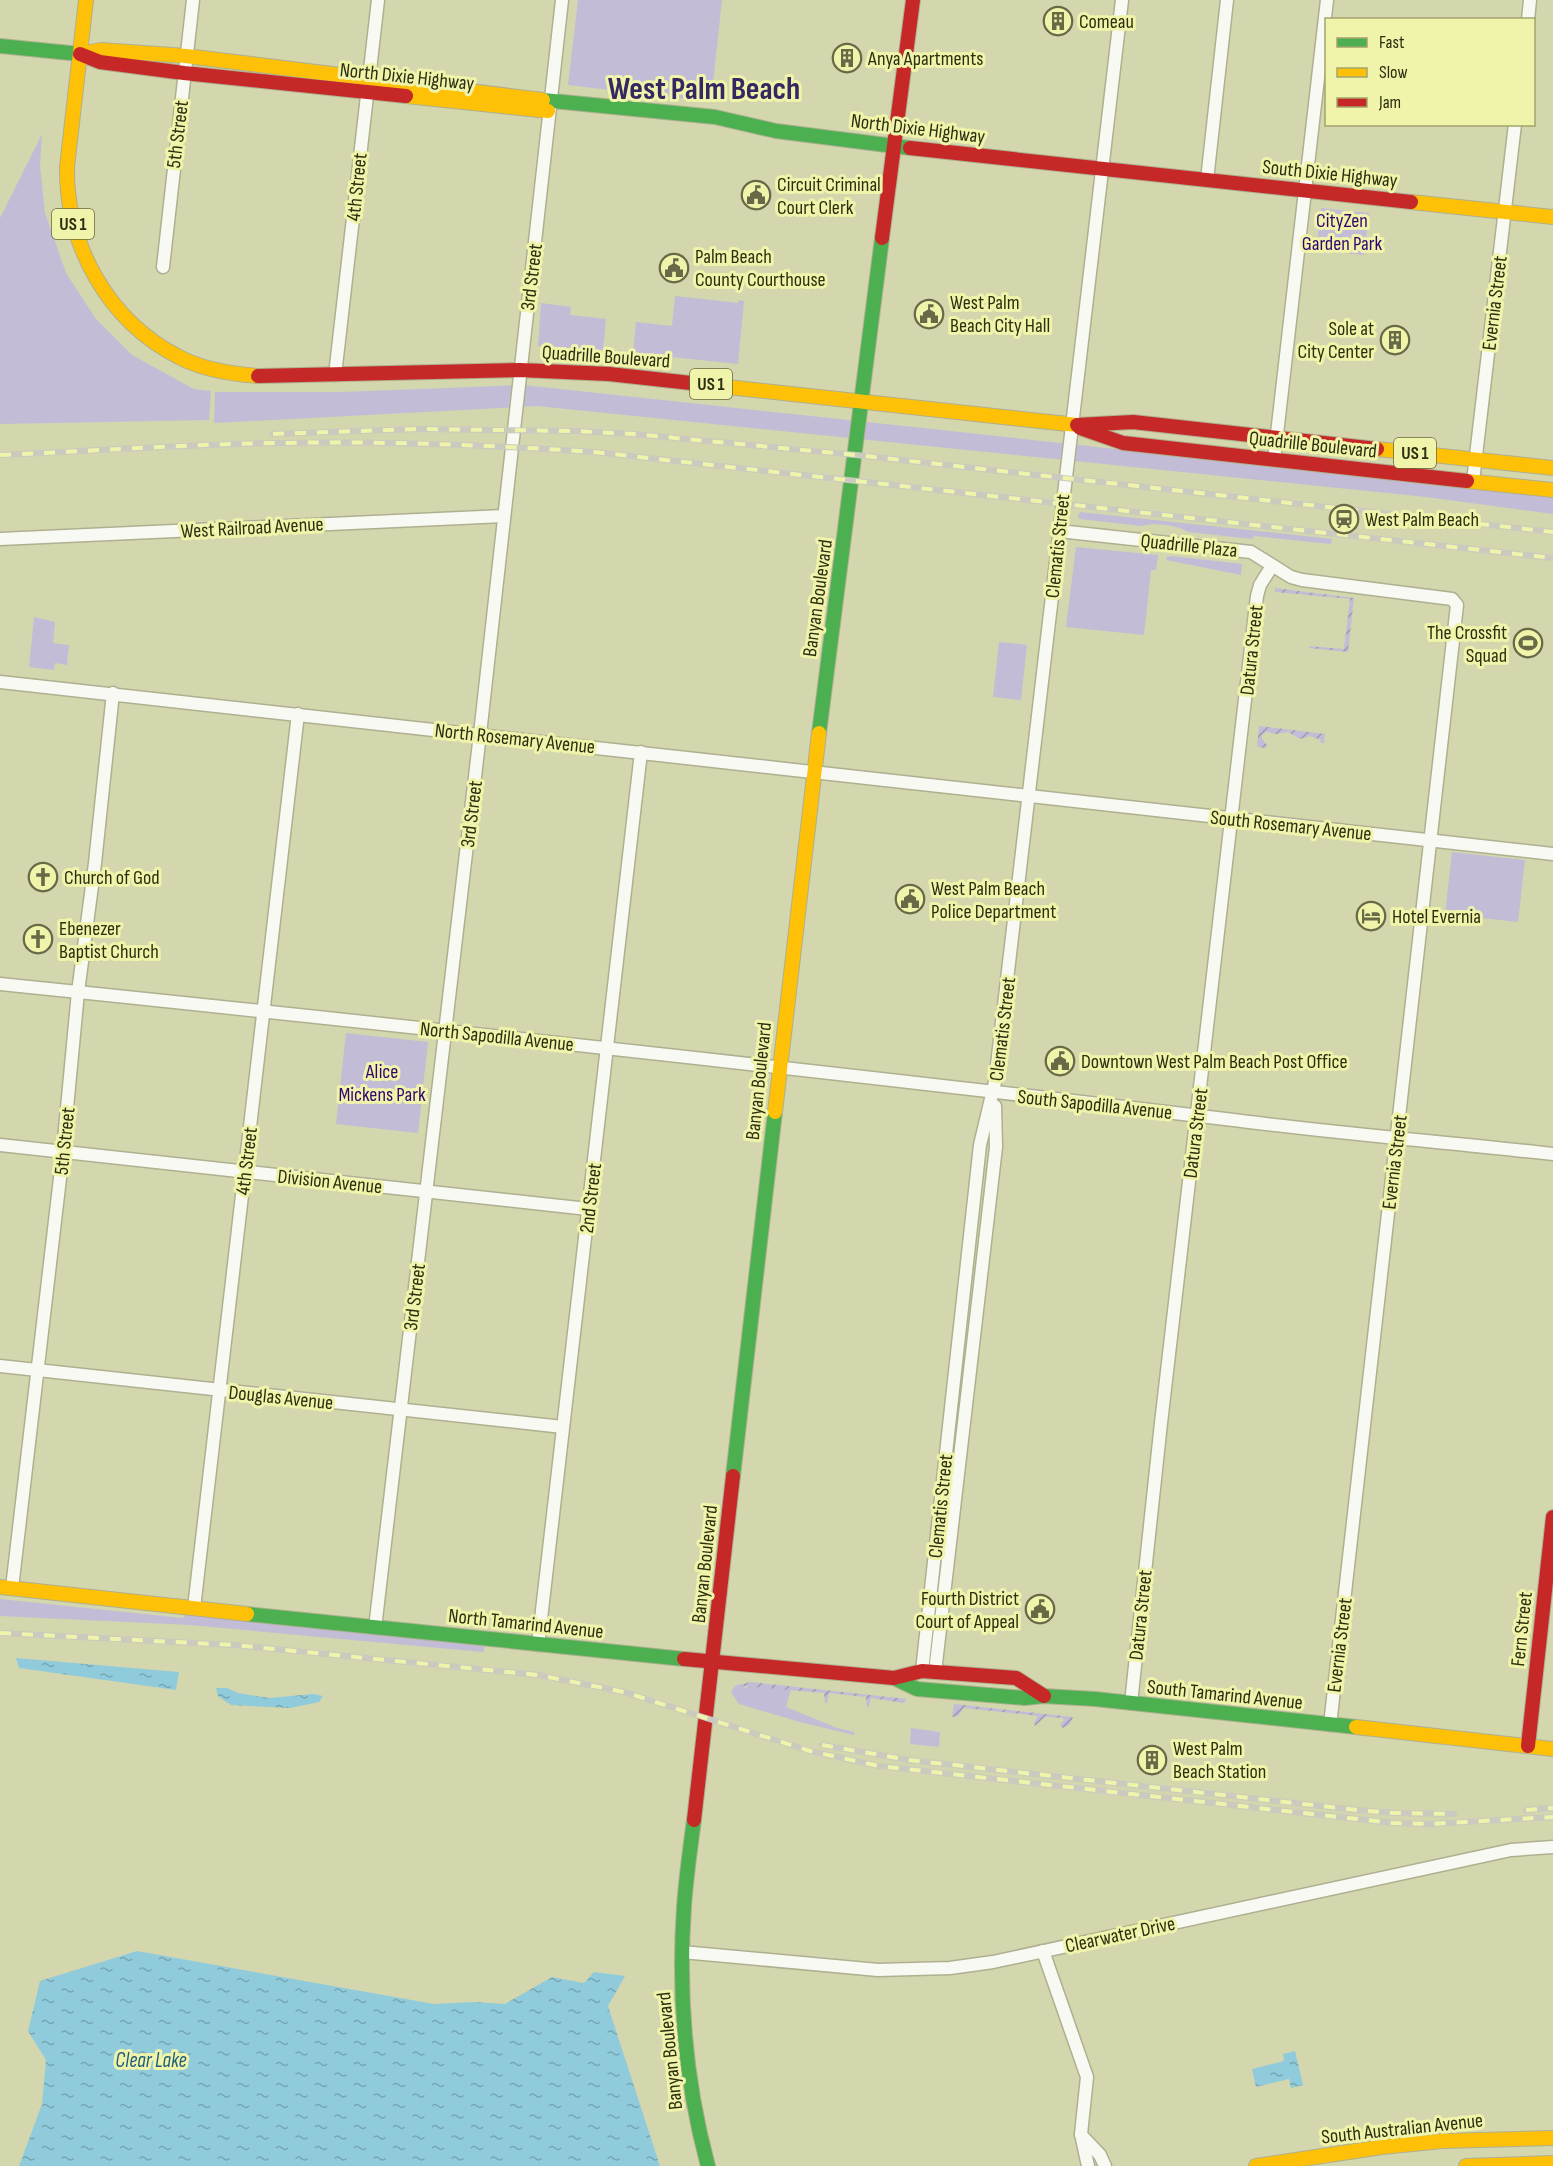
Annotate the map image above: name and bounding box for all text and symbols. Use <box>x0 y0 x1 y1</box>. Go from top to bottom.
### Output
building icon: Comeau <box>1042 5 1074 37</box>
place label: Comeau <box>1079 10 1134 34</box>
legend <box>1325 18 1535 126</box>
text: Fast <box>1379 32 1405 53</box>
building icon: Anya Apartments <box>831 42 863 74</box>
place label: Anya Apartments <box>867 47 983 71</box>
street label: North Dixie Highway <box>339 58 476 96</box>
text: Slow <box>1379 62 1408 83</box>
district label: West Palm Beach <box>608 70 800 109</box>
text: Jam <box>1378 92 1401 113</box>
street label: 5th Street <box>162 99 194 169</box>
street label: North Dixie Highway <box>849 109 987 149</box>
street label: 4th Street <box>341 152 373 222</box>
street label: South Dixie Highway <box>1261 155 1399 193</box>
place label: Circuit Criminal Court Clerk <box>777 173 881 220</box>
public building icon: Circuit Criminal Court Clerk <box>740 179 772 211</box>
road number: US 1 <box>52 209 94 239</box>
park label: CityZen Garden Park <box>1302 209 1383 256</box>
street label: 3rd Street <box>516 242 548 312</box>
place label: Palm Beach County Courthouse <box>695 245 826 292</box>
public building icon: Palm Beach County Courthouse <box>658 252 690 284</box>
street label: Evernia Street <box>1477 255 1513 352</box>
place label: West Palm Beach City Hall <box>950 291 1050 338</box>
public building icon: West Palm Beach City Hall <box>913 298 945 330</box>
place label: Sole at City Center <box>1298 317 1374 364</box>
building icon: Sole at City Center <box>1379 324 1411 356</box>
street label: Quadrille Boulevard <box>541 341 671 373</box>
road number: US 1 <box>690 369 732 399</box>
street label: Quadrille Boulevard <box>1248 426 1378 464</box>
road number: US 1 <box>1394 438 1436 468</box>
street label: Clematis Street <box>1041 493 1075 599</box>
station icon: West Palm Beach <box>1328 503 1360 535</box>
place label: West Palm Beach <box>1365 508 1479 532</box>
street label: West Railroad Avenue <box>180 512 324 544</box>
street label: Quadrille Plaza <box>1139 529 1238 563</box>
street label: Banyan Boulevard <box>798 538 838 658</box>
street label: Datura Street <box>1235 604 1269 696</box>
place label: The Crossfit Squad <box>1427 621 1507 668</box>
sports icon: The Crossfit Squad <box>1512 627 1544 659</box>
street label: North Rosemary Avenue <box>434 719 596 759</box>
street label: 3rd Street <box>456 779 488 849</box>
street label: South Rosemary Avenue <box>1209 806 1373 846</box>
church icon: Church of God <box>27 861 59 893</box>
place label: Church of God <box>64 866 160 890</box>
place label: West Palm Beach Police Department <box>931 877 1056 924</box>
public building icon: West Palm Beach Police Department <box>894 883 926 915</box>
hotel icon: Hotel Evernia <box>1355 900 1387 932</box>
place label: Hotel Evernia <box>1392 905 1481 929</box>
place label: Ebenezer Baptist Church <box>59 917 159 964</box>
church icon: Ebenezer Baptist Church <box>22 923 54 955</box>
street label: Clematis Street <box>985 976 1021 1082</box>
street label: North Sapodilla Avenue <box>419 1017 575 1057</box>
street label: Banyan Boulevard <box>741 1021 777 1141</box>
public building icon: Downtown West Palm Beach Post Office <box>1044 1045 1076 1077</box>
place label: Downtown West Palm Beach Post Office <box>1081 1050 1347 1074</box>
park label: Alice Mickens Park <box>338 1060 426 1107</box>
street label: South Sapodilla Avenue <box>1016 1085 1173 1125</box>
street label: Datura Street <box>1179 1087 1213 1179</box>
street label: 5th Street <box>50 1106 80 1176</box>
street label: Evernia Street <box>1377 1114 1413 1211</box>
street label: 4th Street <box>231 1126 263 1197</box>
street label: 2nd Street <box>575 1162 607 1235</box>
street label: Division Avenue <box>276 1165 383 1199</box>
street label: 3rd Street <box>399 1262 431 1332</box>
street label: Douglas Avenue <box>227 1381 334 1415</box>
street label: Clematis Street <box>924 1453 958 1559</box>
street label: Banyan Boulevard <box>687 1504 723 1624</box>
street label: Datura Street <box>1124 1569 1158 1661</box>
place label: Fourth District Court of Appeal <box>915 1587 1019 1634</box>
street label: Fern Street <box>1506 1591 1538 1668</box>
public building icon: Fourth District Court of Appeal <box>1024 1593 1056 1625</box>
street label: Evernia Street <box>1322 1597 1358 1694</box>
street label: North Tamarind Avenue <box>447 1604 605 1644</box>
street label: South Tamarind Avenue <box>1146 1675 1304 1715</box>
place label: West Palm Beach Station <box>1173 1737 1266 1784</box>
building icon: West Palm Beach Station <box>1136 1744 1168 1776</box>
street label: Clearwater Drive <box>1063 1912 1177 1958</box>
street label: Banyan Boulevard <box>652 1991 688 2111</box>
water label: Clear Lake <box>115 2048 187 2073</box>
street label: South Australian Avenue <box>1320 2109 1484 2149</box>

